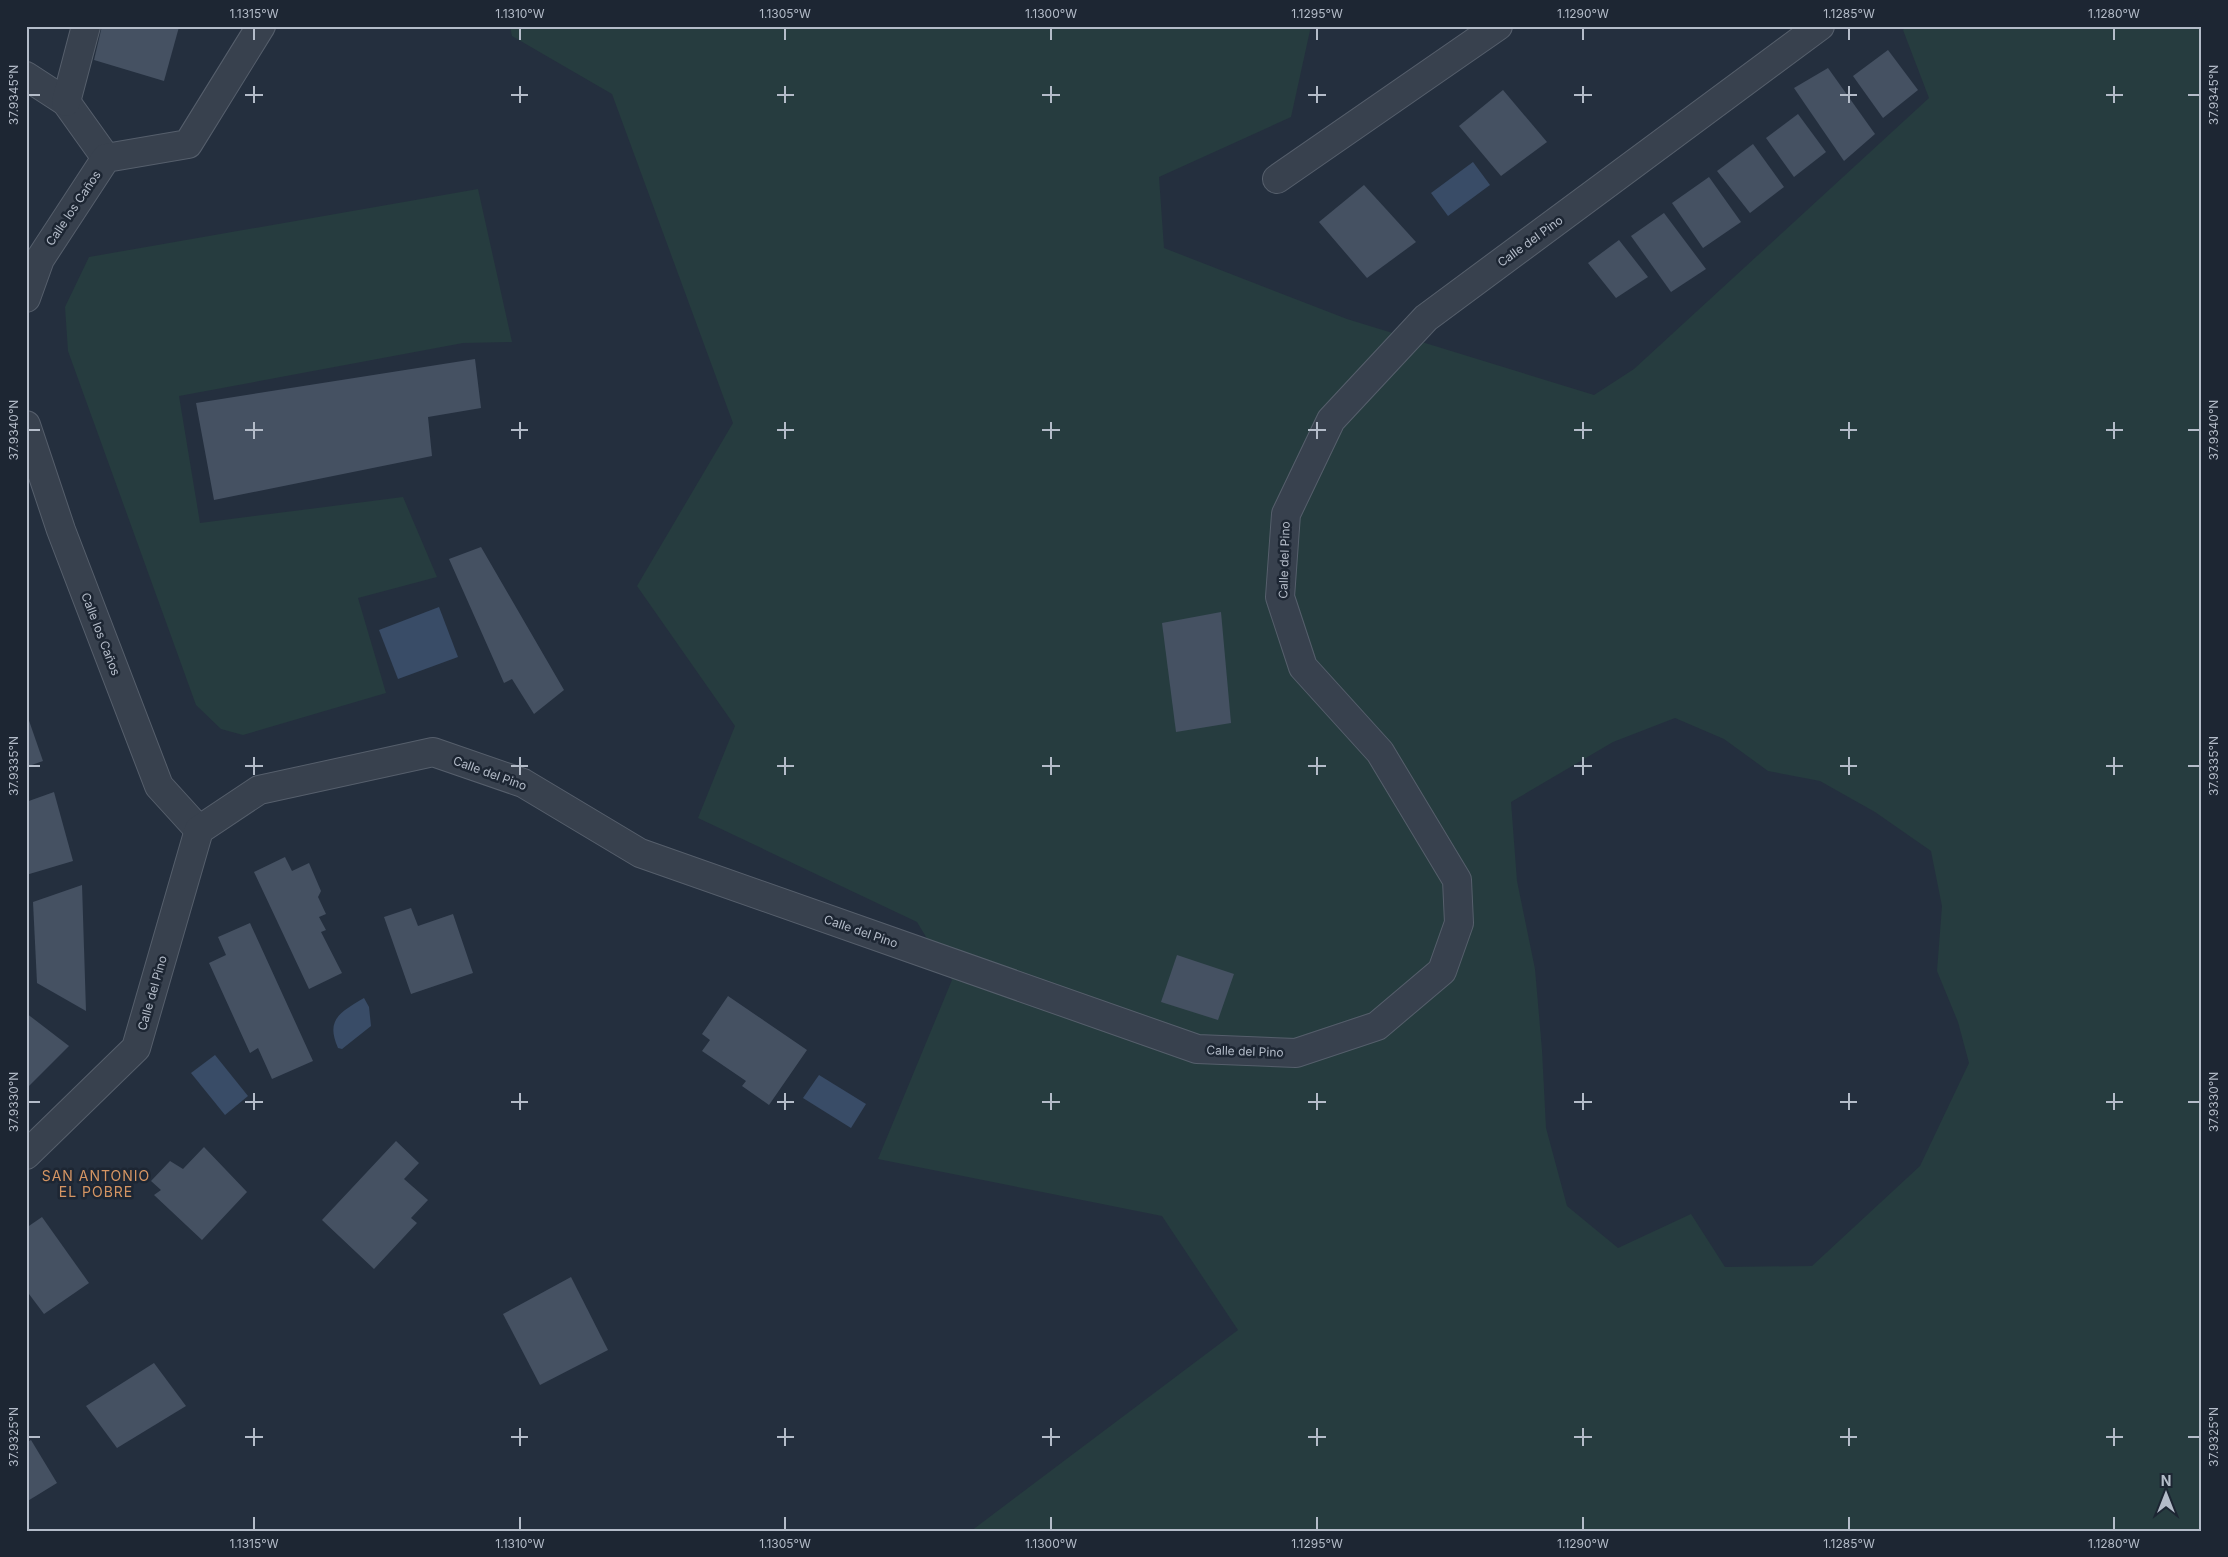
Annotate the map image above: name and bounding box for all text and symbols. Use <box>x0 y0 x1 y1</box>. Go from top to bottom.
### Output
text: 1.1315°W <box>229 6 279 21</box>
text: 1.1310°W <box>495 6 545 21</box>
text: 1.1305°W <box>759 6 811 21</box>
text: 1.1300°W <box>1025 6 1077 21</box>
text: 1.1295°W <box>1291 6 1343 21</box>
text: 1.1290°W <box>1557 6 1609 21</box>
text: 1.1285°W <box>1823 6 1875 21</box>
text: 1.1280°W <box>2088 6 2140 21</box>
text: 37.9345°N <box>6 65 21 125</box>
text: 37.9345°N <box>2206 65 2221 125</box>
street label: Calle los Caños <box>42 167 104 249</box>
street label: Calle del Pino <box>1494 212 1566 270</box>
text: 37.9340°N <box>6 400 21 460</box>
text: 37.9340°N <box>2206 400 2221 460</box>
street label: Calle del Pino <box>1275 521 1293 599</box>
street label: Calle los Caños <box>78 590 124 678</box>
text: 37.9335°N <box>6 736 21 796</box>
text: 37.9335°N <box>2206 736 2221 796</box>
street label: Calle del Pino <box>451 753 529 793</box>
street label: Calle del Pino <box>822 911 900 951</box>
street label: Calle del Pino <box>134 954 170 1032</box>
street label: Calle del Pino <box>1206 1042 1284 1060</box>
text: 37.9330°N <box>6 1072 21 1132</box>
text: 37.9330°N <box>2206 1072 2221 1132</box>
district label: SAN ANTONIO EL POBRE <box>42 1167 150 1200</box>
text: 37.9325°N <box>6 1407 21 1467</box>
text: 37.9325°N <box>2206 1407 2221 1467</box>
north arrow <box>2140 1470 2190 1520</box>
text: N <box>2161 1472 2171 1489</box>
text: 1.1315°W <box>229 1536 279 1551</box>
text: 1.1310°W <box>495 1536 545 1551</box>
text: 1.1305°W <box>759 1536 811 1551</box>
text: 1.1300°W <box>1025 1536 1077 1551</box>
text: 1.1295°W <box>1291 1536 1343 1551</box>
text: 1.1290°W <box>1557 1536 1609 1551</box>
text: 1.1285°W <box>1823 1536 1875 1551</box>
text: 1.1280°W <box>2088 1536 2140 1551</box>

